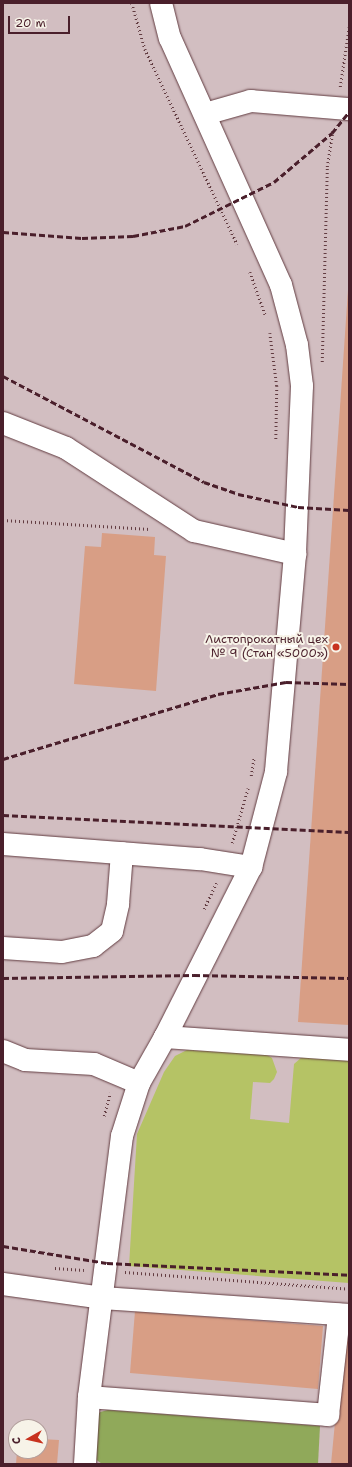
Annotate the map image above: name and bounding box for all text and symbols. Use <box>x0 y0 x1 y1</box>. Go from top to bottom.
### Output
scale bar <box>10 8 72 34</box>
text: 20 m <box>15 15 46 31</box>
place label: Листопрокатный цех № 9 (Стан «5000») <box>205 633 328 661</box>
marker: Листопрокатный цех № 9 (Стан «5000») <box>331 642 341 652</box>
north arrow <box>8 1419 48 1459</box>
text: С <box>9 1436 25 1445</box>

